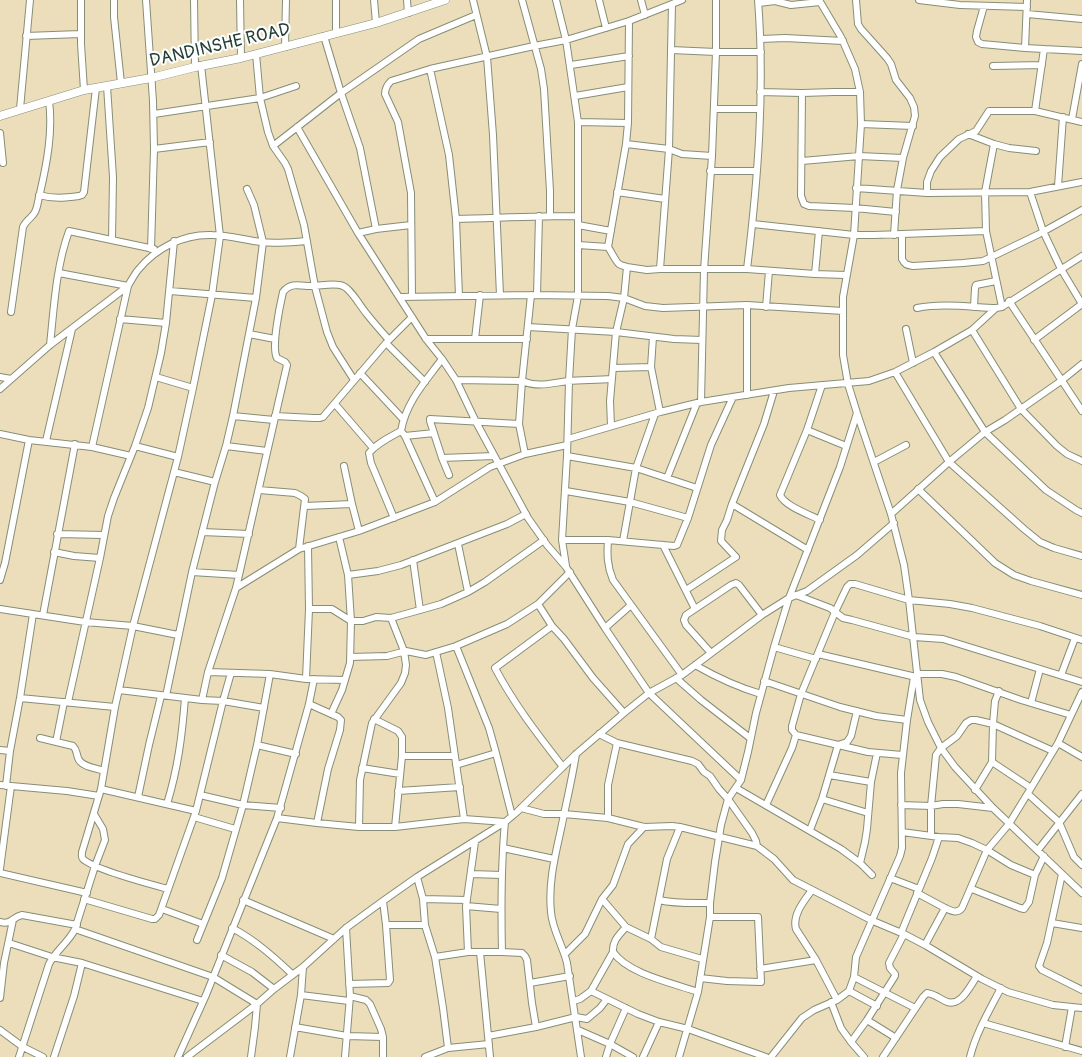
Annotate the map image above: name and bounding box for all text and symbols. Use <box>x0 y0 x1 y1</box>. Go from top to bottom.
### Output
street label: DANDINSHE ROAD <box>148 19 292 73</box>

